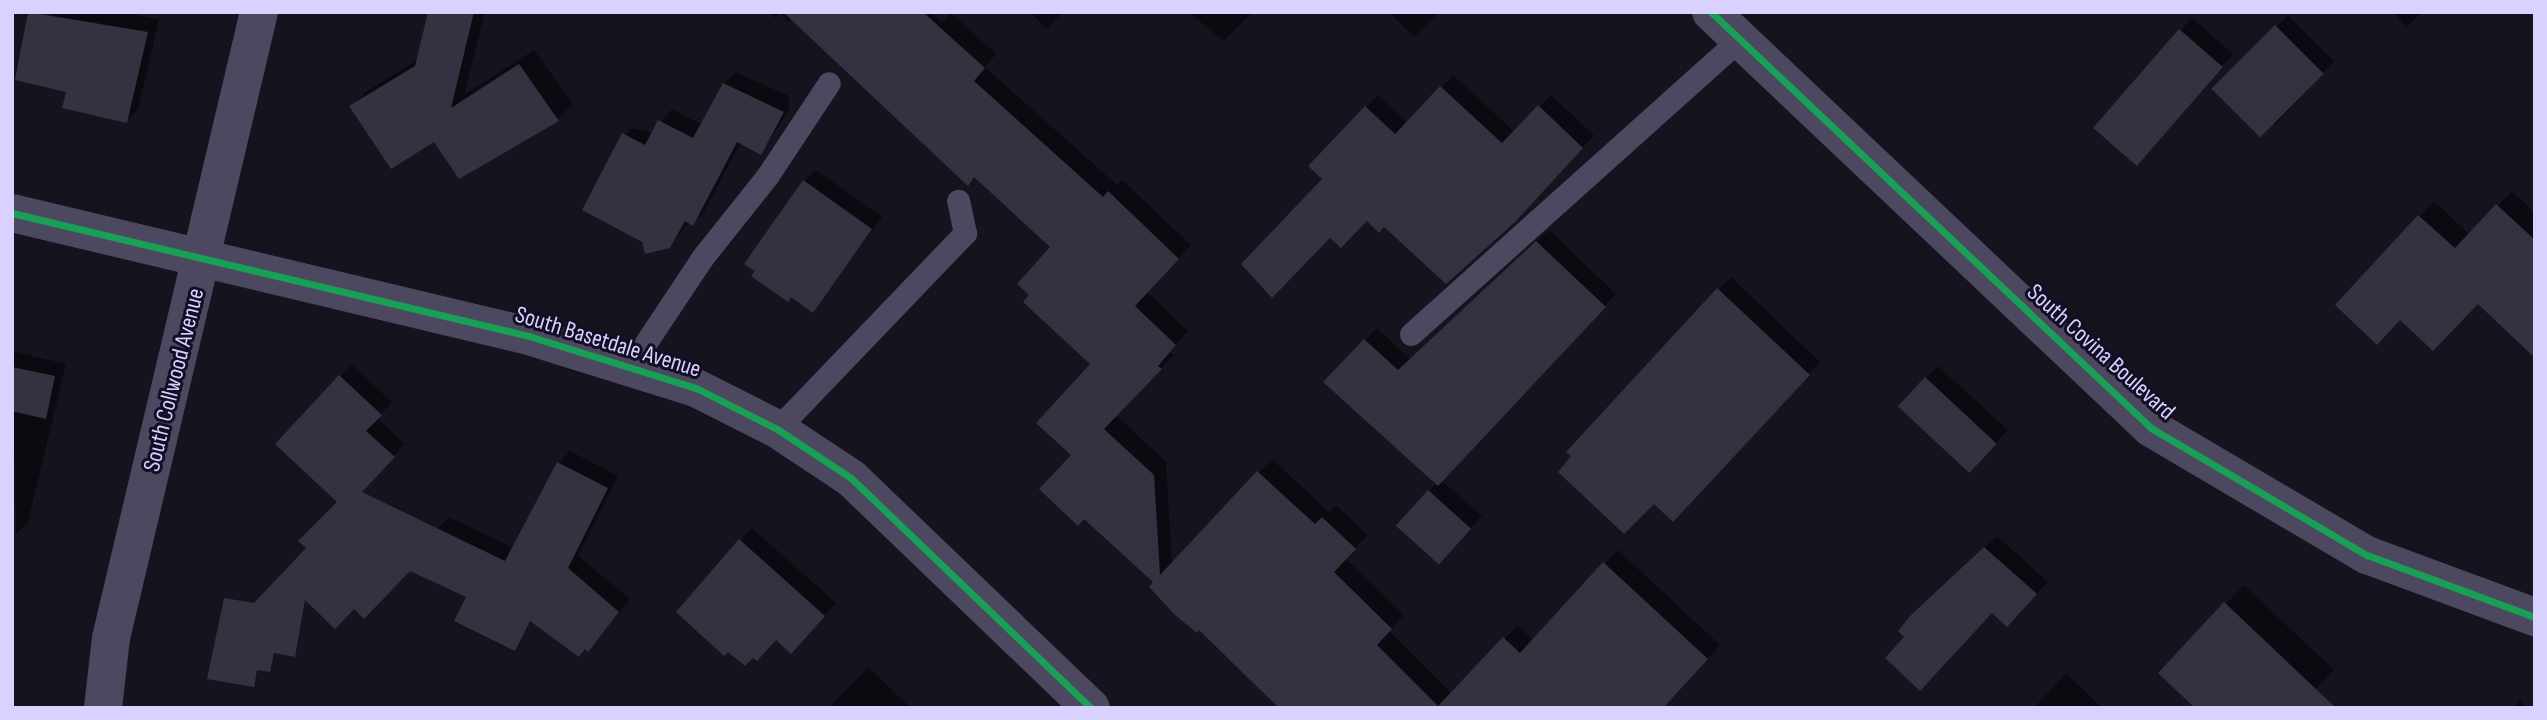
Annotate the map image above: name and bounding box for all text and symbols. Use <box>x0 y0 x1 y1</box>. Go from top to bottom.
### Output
street label: South Covina Boulevard <box>2021 278 2181 426</box>
street label: South Collwood Avenue <box>137 285 211 475</box>
street label: South Basetdale Avenue <box>512 300 704 384</box>

